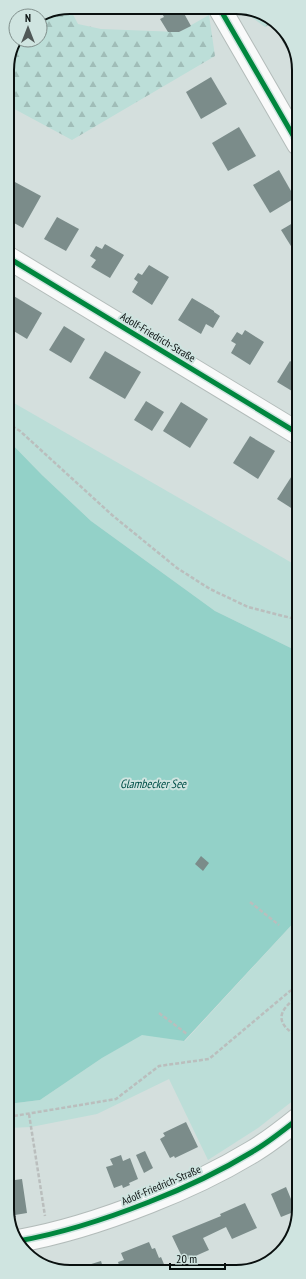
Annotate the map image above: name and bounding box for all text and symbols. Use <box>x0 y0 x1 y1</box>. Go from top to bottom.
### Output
north arrow <box>8 8 48 48</box>
text: N <box>25 11 31 25</box>
street label: Adolf-Friedrich-Straße <box>118 309 198 365</box>
water label: Glambecker See <box>120 776 187 791</box>
street label: Adolf-Friedrich-Straße <box>119 1162 203 1208</box>
scale bar <box>170 1245 225 1271</box>
text: 20 m <box>176 1251 197 1266</box>

